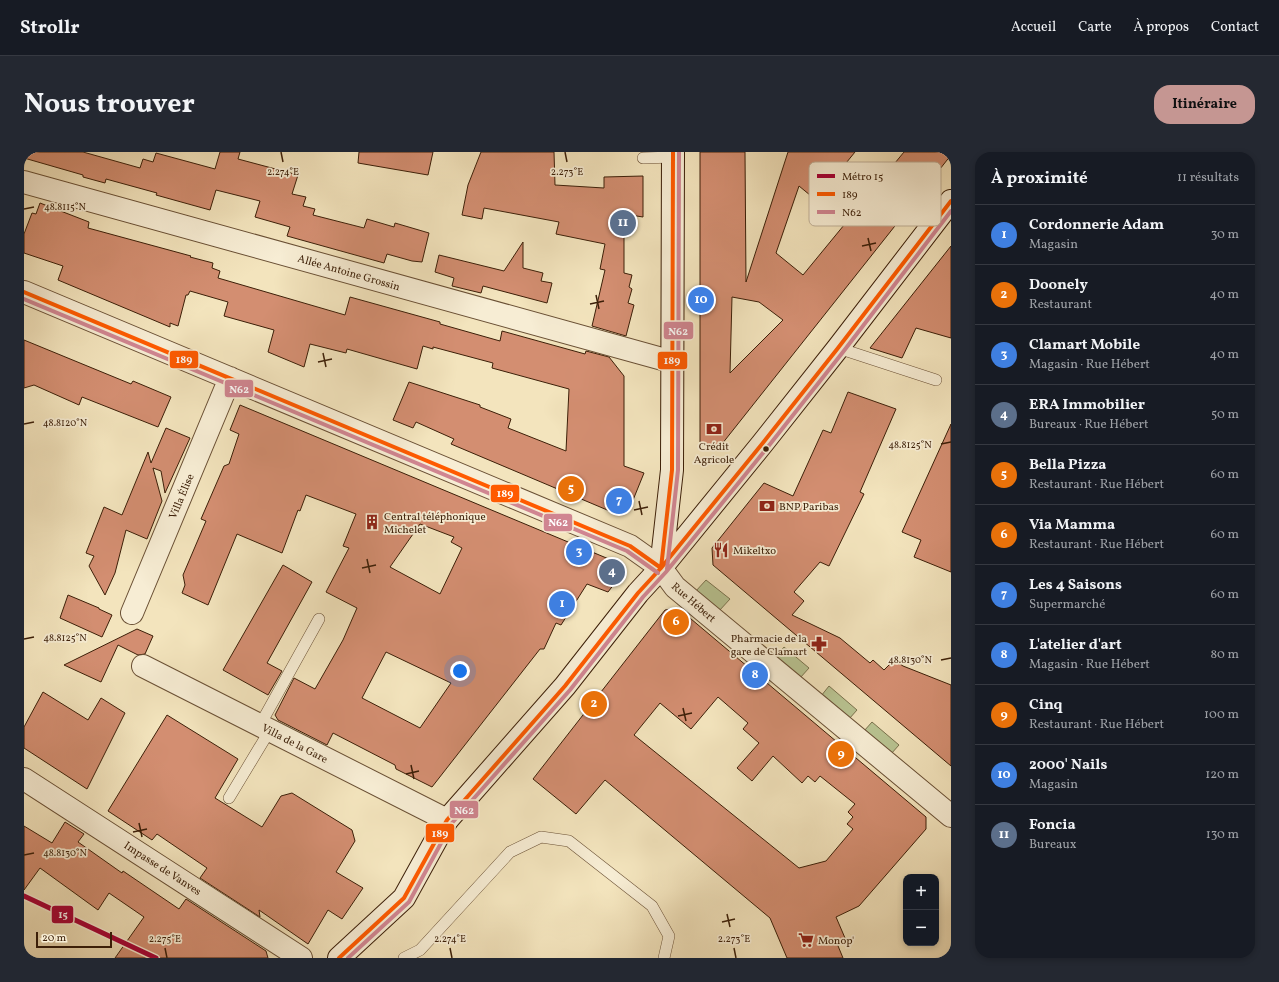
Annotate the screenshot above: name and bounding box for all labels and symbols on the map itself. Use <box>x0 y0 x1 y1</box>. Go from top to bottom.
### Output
legend <box>809 162 941 226</box>
text: 2.274°E <box>267 165 299 179</box>
text: 2.273°E <box>551 165 583 179</box>
text: Métro 15 <box>842 170 883 185</box>
text: 189 <box>842 188 858 203</box>
text: 48.8115°N <box>44 200 87 214</box>
text: N62 <box>842 206 862 221</box>
pin: 11 <box>610 208 636 238</box>
street label: Allée Antoine Grossin <box>296 252 402 295</box>
pin: 10 <box>688 285 714 315</box>
line badge: N62 <box>663 321 694 340</box>
text: N62 <box>668 325 688 340</box>
line badge: 189 <box>169 350 199 369</box>
line badge: 189 <box>657 351 688 370</box>
text: 189 <box>176 353 192 368</box>
text: 189 <box>664 354 680 369</box>
line badge: N62 <box>224 379 254 398</box>
text: N62 <box>229 383 249 398</box>
text: 48.8120°N <box>43 416 88 430</box>
bank icon: Crédit Agricole <box>705 420 723 438</box>
text: 48.8125°N <box>888 438 932 452</box>
place label: Crédit Agricole <box>694 440 734 468</box>
unlabelled marker <box>761 444 771 454</box>
street label: Villa Élise <box>166 472 199 521</box>
pin: 5 <box>558 474 584 504</box>
line badge: 189 <box>490 484 520 503</box>
pin: 7 <box>606 486 632 516</box>
text: 189 <box>497 487 513 502</box>
bank icon: BNP Paribas <box>758 497 776 515</box>
place label: BNP Paribas <box>779 500 839 515</box>
place label: Central téléphonique Michelet <box>384 510 486 538</box>
building icon: Central téléphonique Michelet <box>363 513 381 531</box>
line badge: N62 <box>543 513 573 532</box>
text: N62 <box>548 516 568 531</box>
pin: 3 <box>566 537 592 567</box>
restaurant icon: Mikeltxo <box>712 541 730 559</box>
place label: Mikeltxo <box>733 544 776 559</box>
pin: 4 <box>599 557 625 587</box>
street label: Rue Hébert <box>668 580 719 627</box>
pin: 1 <box>549 589 575 619</box>
pin: 6 <box>663 607 689 637</box>
text: 48.8125°N <box>43 631 87 645</box>
place label: Pharmacie de la gare de Clamart <box>731 632 808 660</box>
pharmacy icon: Pharmacie de la gare de Clamart <box>810 635 828 653</box>
text: 48.8130°N <box>888 653 933 667</box>
pin: 8 <box>742 660 768 690</box>
your location <box>450 661 470 681</box>
pin: 2 <box>581 689 607 719</box>
street label: Villa de la Gare <box>259 721 330 767</box>
pin: 9 <box>828 739 854 769</box>
line badge: N62 <box>449 800 479 819</box>
text: N62 <box>454 804 474 819</box>
line badge: 189 <box>425 823 455 843</box>
text: 189 <box>432 827 448 842</box>
street label: Impasse de Vanves <box>121 839 204 900</box>
text: 48.8130°N <box>43 846 88 860</box>
line badge: 15 <box>51 905 74 924</box>
text: 15 <box>58 908 68 923</box>
scale bar <box>36 930 112 949</box>
supermarket icon: Monop' <box>797 931 815 949</box>
text: 2.275°E <box>149 932 181 946</box>
text: 2.274°E <box>434 932 466 946</box>
text: 2.273°E <box>718 932 750 946</box>
place label: Monop' <box>818 934 854 949</box>

